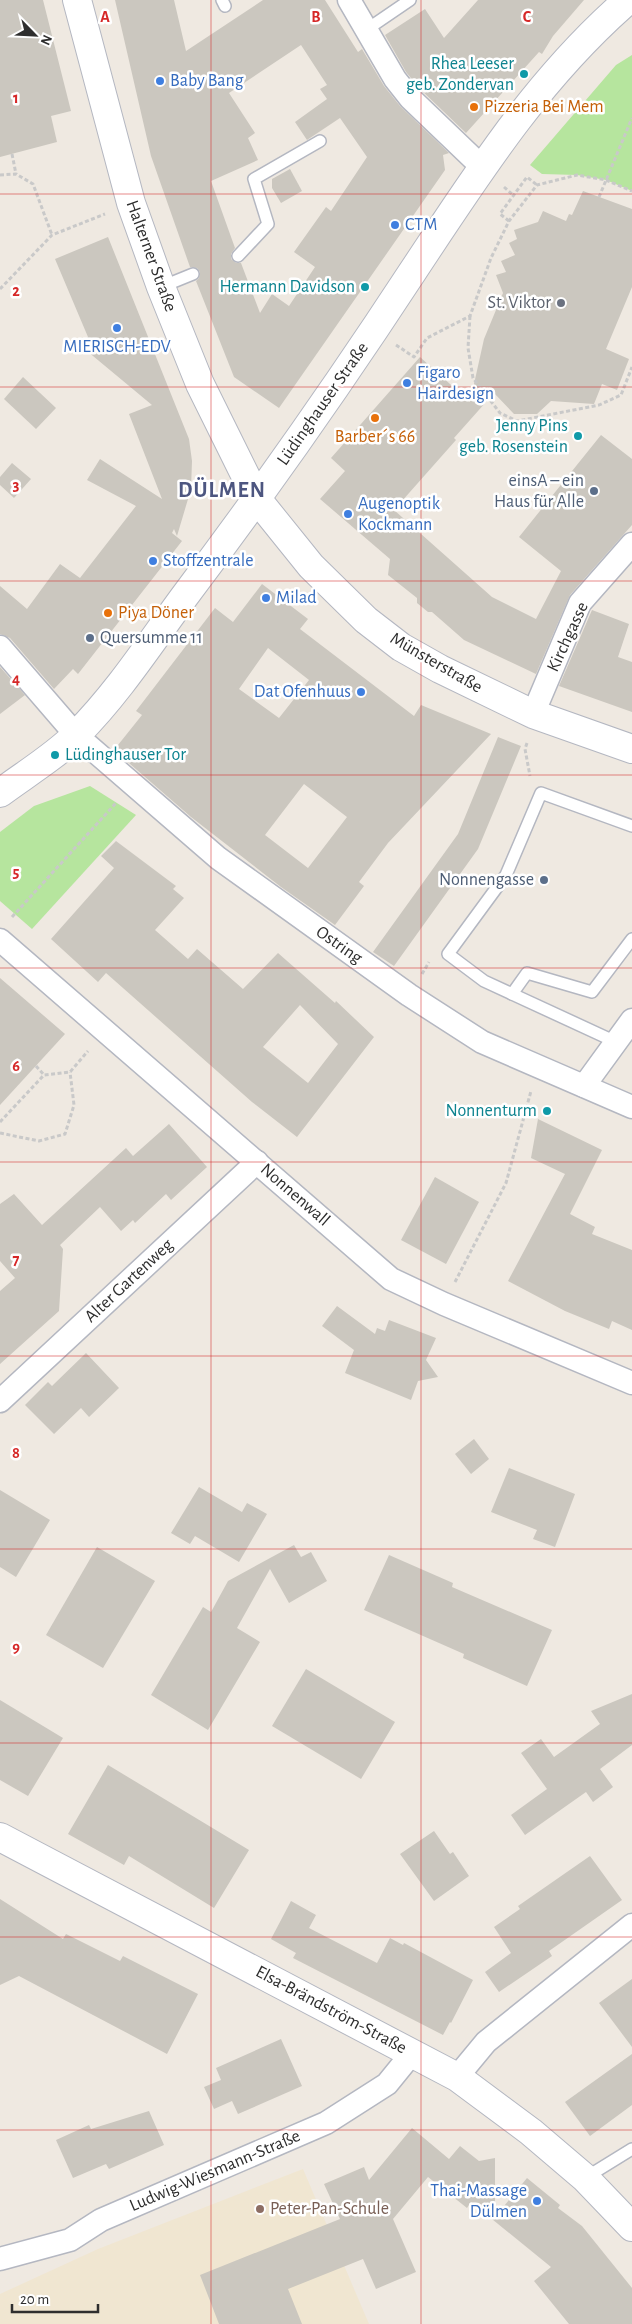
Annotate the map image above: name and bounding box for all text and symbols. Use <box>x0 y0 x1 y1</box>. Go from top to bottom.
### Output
text: A <box>100 9 110 25</box>
text: B <box>311 9 321 25</box>
text: C <box>523 9 532 25</box>
north arrow <box>10 10 60 60</box>
text: N <box>38 33 54 47</box>
place label: Rhea Leeser geb. Zondervan <box>406 55 514 94</box>
marker: Rhea Leeser geb. Zondervan <box>518 68 530 80</box>
place label: Baby Bang <box>170 72 244 90</box>
marker: Baby Bang <box>154 75 166 87</box>
text: 1 <box>13 90 19 106</box>
place label: Pizzeria Bei Mem <box>484 98 604 116</box>
marker: Pizzeria Bei Mem <box>468 101 480 113</box>
street label: Halterner Straße <box>123 198 179 314</box>
place label: CTM <box>405 216 437 234</box>
marker: CTM <box>389 219 401 231</box>
place label: Hermann Davidson <box>219 278 355 296</box>
marker: Hermann Davidson <box>359 281 371 293</box>
text: 2 <box>12 283 20 299</box>
place label: St. Viktor <box>488 294 551 312</box>
marker: St. Viktor <box>555 297 567 309</box>
marker: MIERISCH-EDV <box>111 322 123 334</box>
place label: MIERISCH-EDV <box>63 338 171 356</box>
street label: Lüdinghauser Straße <box>274 339 372 469</box>
place label: Figaro Hairdesign <box>417 364 494 403</box>
marker: Figaro Hairdesign <box>401 377 413 389</box>
marker: Barber´s 66 <box>369 412 381 424</box>
place label: Jenny Pins geb. Rosenstein <box>459 417 568 456</box>
place label: Barber´s 66 <box>335 428 415 446</box>
marker: Jenny Pins geb. Rosenstein <box>572 430 584 442</box>
place label: einsA – ein Haus für Alle <box>494 472 584 511</box>
text: 3 <box>13 477 20 493</box>
district label: DÜLMEN <box>178 477 266 501</box>
marker: einsA – ein Haus für Alle <box>588 485 600 497</box>
place label: Augenoptik Kockmann <box>358 495 441 534</box>
marker: Augenoptik Kockmann <box>342 508 354 520</box>
place label: Stoffzentrale <box>163 552 254 570</box>
marker: Stoffzentrale <box>147 555 159 567</box>
place label: Milad <box>276 589 317 607</box>
marker: Milad <box>260 592 272 604</box>
street label: Kirchgasse <box>544 599 592 675</box>
place label: Piya Döner <box>118 604 194 622</box>
marker: Piya Döner <box>102 607 114 619</box>
place label: Quersumme 11 <box>100 629 203 647</box>
street label: Münsterstraße <box>387 629 485 697</box>
marker: Quersumme 11 <box>84 632 96 644</box>
text: 4 <box>12 671 20 687</box>
place label: Dat Ofenhuus <box>254 683 351 701</box>
marker: Dat Ofenhuus <box>355 686 367 698</box>
place label: Lüdinghauser Tor <box>65 746 186 764</box>
marker: Lüdinghauser Tor <box>49 749 61 761</box>
text: 5 <box>13 864 20 880</box>
place label: Nonnengasse <box>439 871 534 889</box>
marker: Nonnengasse <box>538 874 550 886</box>
street label: Ostring <box>313 923 366 967</box>
text: 6 <box>12 1058 20 1074</box>
place label: Nonnenturm <box>445 1102 537 1120</box>
marker: Nonnenturm <box>541 1105 553 1117</box>
street label: Nonnenwall <box>257 1160 333 1230</box>
street label: Alter Gartenweg <box>81 1236 177 1326</box>
text: 7 <box>13 1252 20 1268</box>
text: 8 <box>12 1445 20 1461</box>
text: 9 <box>12 1639 20 1655</box>
street label: Elsa-Brändström-Straße <box>253 1963 409 2057</box>
street label: Ludwig-Wiesmann-Straße <box>127 2127 303 2215</box>
place label: Thai-Massage Dülmen <box>430 2182 527 2221</box>
marker: Thai-Massage Dülmen <box>531 2195 543 2207</box>
place label: Peter-Pan-Schule <box>270 2200 389 2218</box>
marker: Peter-Pan-Schule <box>254 2203 266 2215</box>
scale bar <box>12 2282 99 2314</box>
text: 20 m <box>20 2292 49 2307</box>

